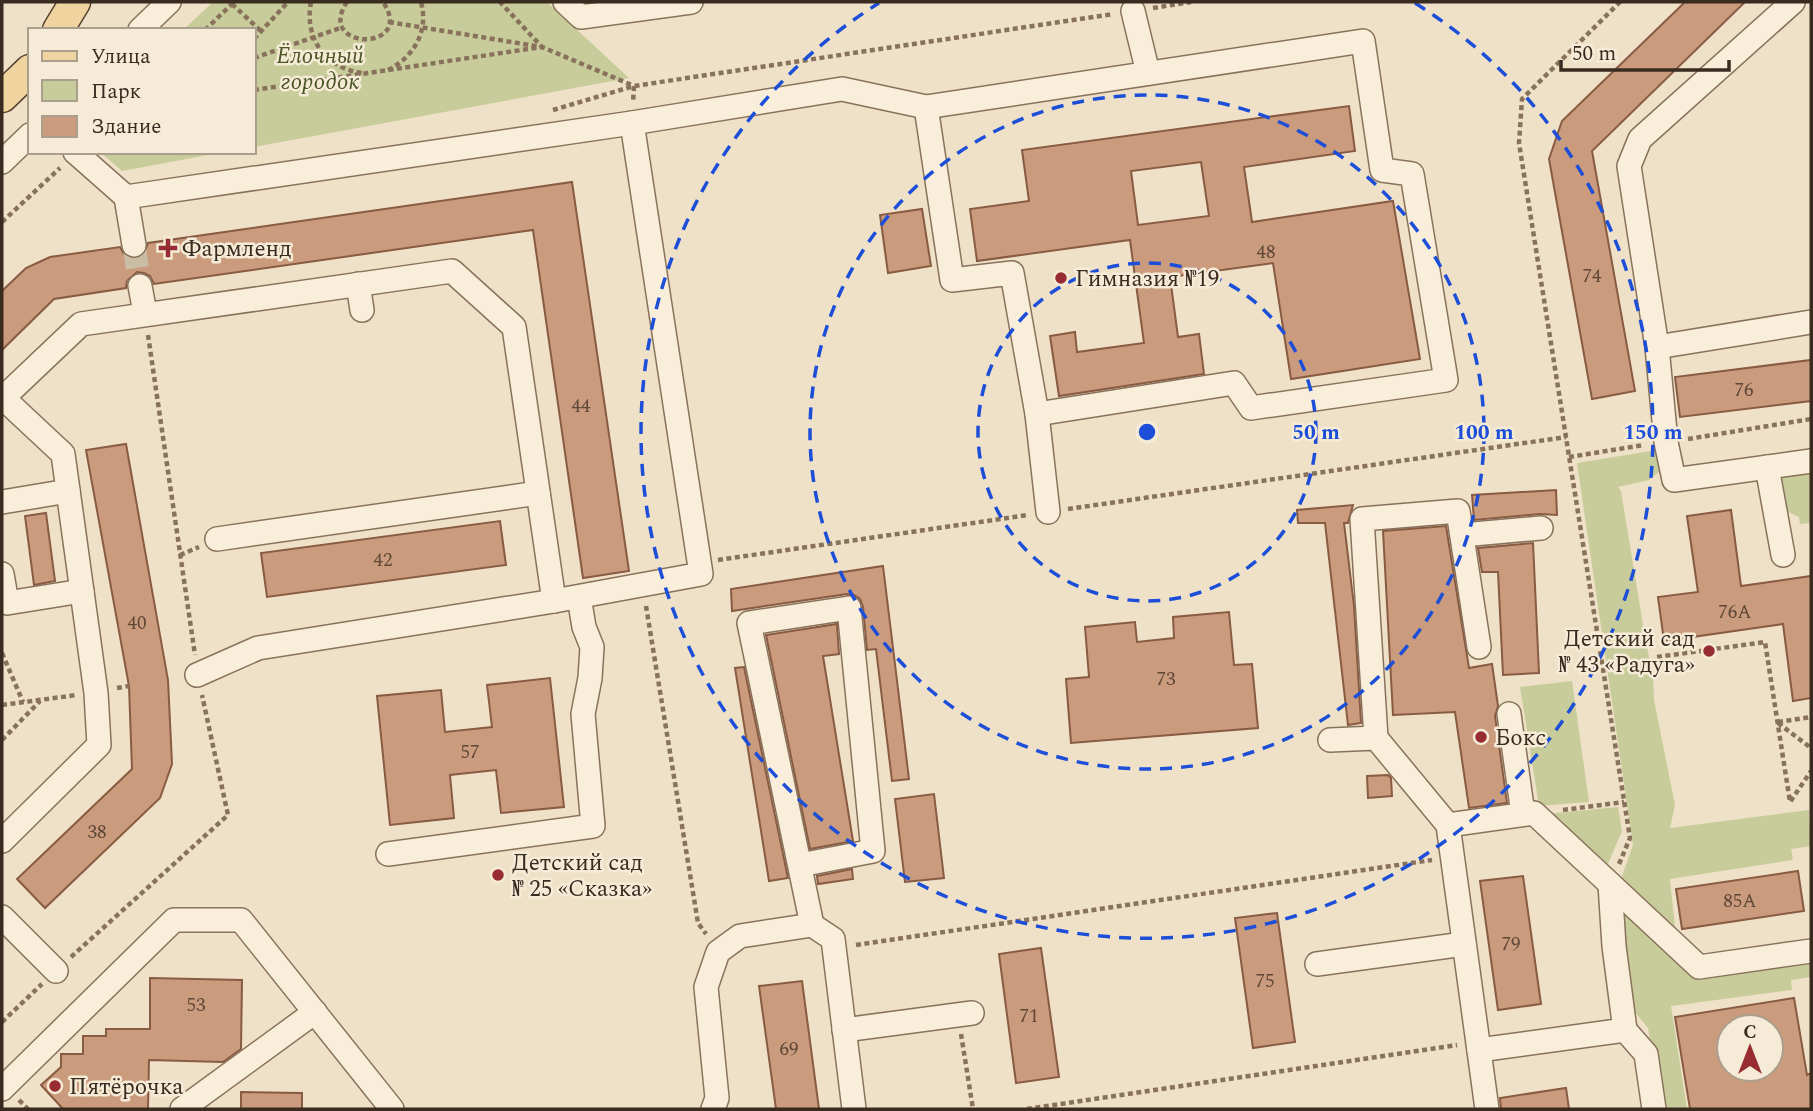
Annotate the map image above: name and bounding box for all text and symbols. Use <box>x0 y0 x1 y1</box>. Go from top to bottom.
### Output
legend <box>28 28 256 154</box>
scale bar <box>1561 28 1729 72</box>
text: 50 m <box>1572 38 1616 70</box>
park label: Ёлочный городок <box>276 39 364 100</box>
text: Улица <box>91 41 151 73</box>
text: Парк <box>91 76 142 108</box>
text: Здание <box>91 111 161 143</box>
place label: Фармленд <box>182 232 292 267</box>
house number: 48 <box>1256 238 1276 267</box>
marker: Фармленд <box>160 240 176 256</box>
place label: Гимназия №19 <box>1075 262 1219 297</box>
house number: 74 <box>1582 262 1602 291</box>
marker: Гимназия №19 <box>1053 270 1069 286</box>
house number: 76 <box>1734 376 1754 405</box>
house number: 44 <box>571 392 591 421</box>
text: 50 m <box>1292 417 1340 449</box>
text: 100 m <box>1454 417 1514 449</box>
text: 150 m <box>1623 417 1683 449</box>
centre of rings <box>1135 420 1159 444</box>
house number: 42 <box>373 546 393 575</box>
house number: 76А <box>1718 598 1752 627</box>
house number: 40 <box>127 609 147 638</box>
place label: Детский сад № 43 «Радуга» <box>1559 622 1695 683</box>
marker: Детский сад № 43 «Радуга» <box>1701 643 1717 659</box>
house number: 73 <box>1156 665 1176 694</box>
place label: Бокс <box>1495 721 1546 756</box>
marker: Бокс <box>1473 729 1489 745</box>
house number: 57 <box>460 738 480 767</box>
house number: 38 <box>87 818 107 847</box>
place label: Детский сад № 25 «Сказка» <box>512 846 652 907</box>
marker: Детский сад № 25 «Сказка» <box>490 867 506 883</box>
house number: 85А <box>1723 887 1757 916</box>
house number: 79 <box>1501 930 1521 959</box>
house number: 75 <box>1255 967 1275 996</box>
house number: 53 <box>186 991 206 1020</box>
house number: 71 <box>1019 1002 1039 1031</box>
north arrow <box>1715 1013 1785 1083</box>
text: С <box>1743 1018 1757 1047</box>
house number: 69 <box>779 1035 799 1064</box>
place label: Пятёрочка <box>69 1070 184 1105</box>
marker: Пятёрочка <box>47 1078 63 1094</box>

